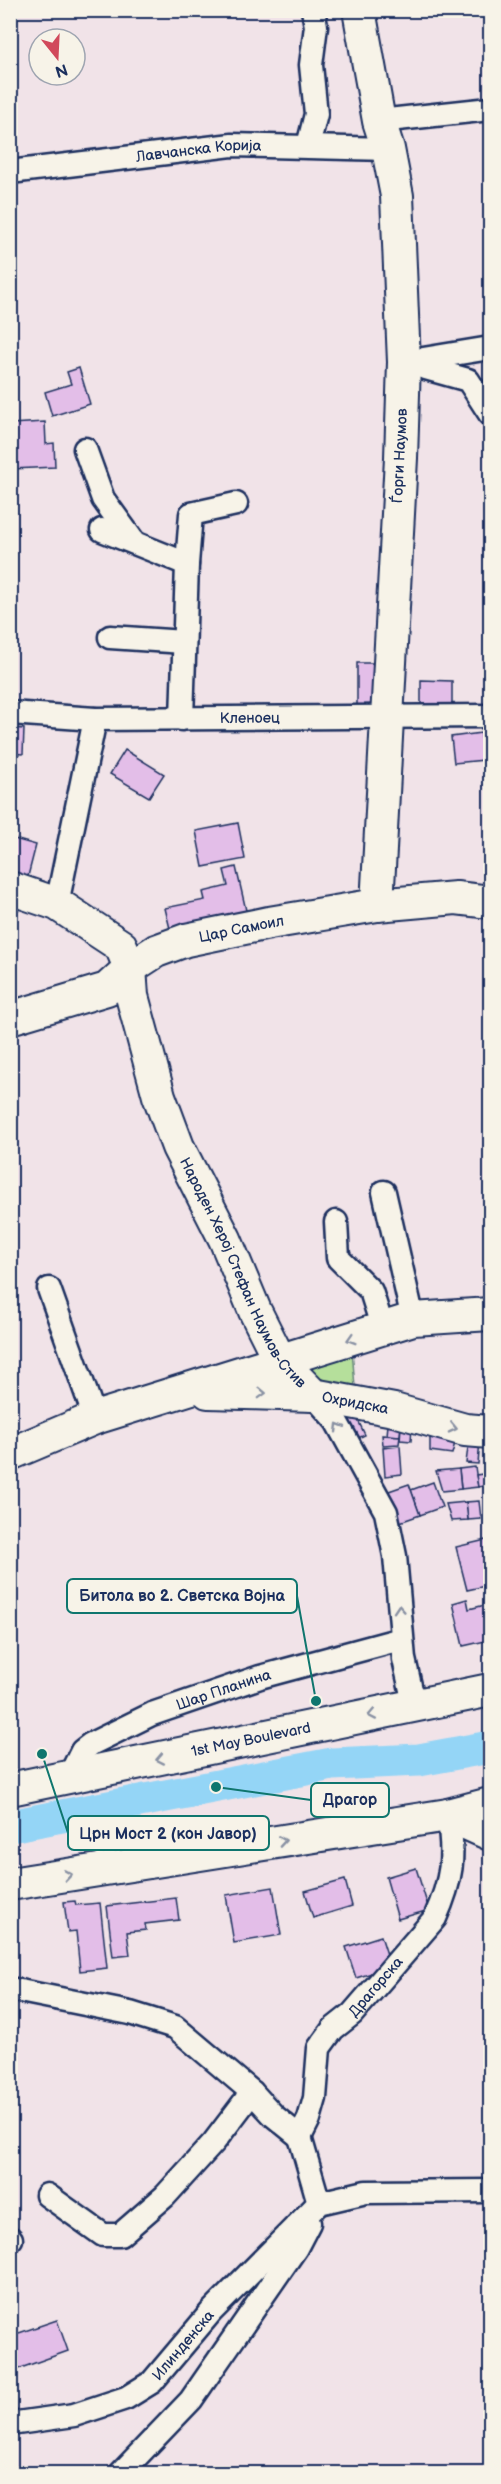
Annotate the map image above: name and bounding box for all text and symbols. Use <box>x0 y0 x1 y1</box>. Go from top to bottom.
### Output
north arrow <box>27 27 87 87</box>
text: N <box>53 59 70 81</box>
street label: Лавчанска Корија <box>134 136 262 166</box>
street label: Ѓорги Наумов <box>388 408 412 504</box>
street label: Кленоец <box>220 708 280 728</box>
street label: Цар Самоил <box>197 911 286 947</box>
street label: Народен Херој Стефан Наумов-Стив <box>175 1154 310 1392</box>
one-way arrow <box>346 1332 357 1344</box>
one-way arrow <box>258 1387 267 1400</box>
street label: Охридска <box>320 1387 390 1418</box>
one-way arrow <box>448 1420 458 1433</box>
one-way arrow <box>335 1423 346 1433</box>
callout: Битола во 2. Светска Војна <box>67 1579 297 1613</box>
text: Битола во 2. Светска Војна <box>79 1587 286 1606</box>
one-way arrow <box>393 1604 406 1613</box>
street label: Шар Планина <box>174 1665 273 1715</box>
one-way arrow <box>367 1708 377 1721</box>
street label: 1st May Boulevard <box>189 1718 312 1761</box>
one-way arrow <box>155 1751 165 1764</box>
callout: Драгор <box>311 1783 389 1817</box>
text: Драгор <box>323 1791 378 1810</box>
callout: Црн Мост 2 (кон Јавор) <box>68 1816 269 1850</box>
text: Црн Мост 2 (кон Јавор) <box>79 1825 257 1844</box>
one-way arrow <box>277 1836 286 1848</box>
one-way arrow <box>64 1869 73 1881</box>
street label: Драгорска <box>344 1953 407 2021</box>
street label: Илинденска <box>148 2306 218 2384</box>

